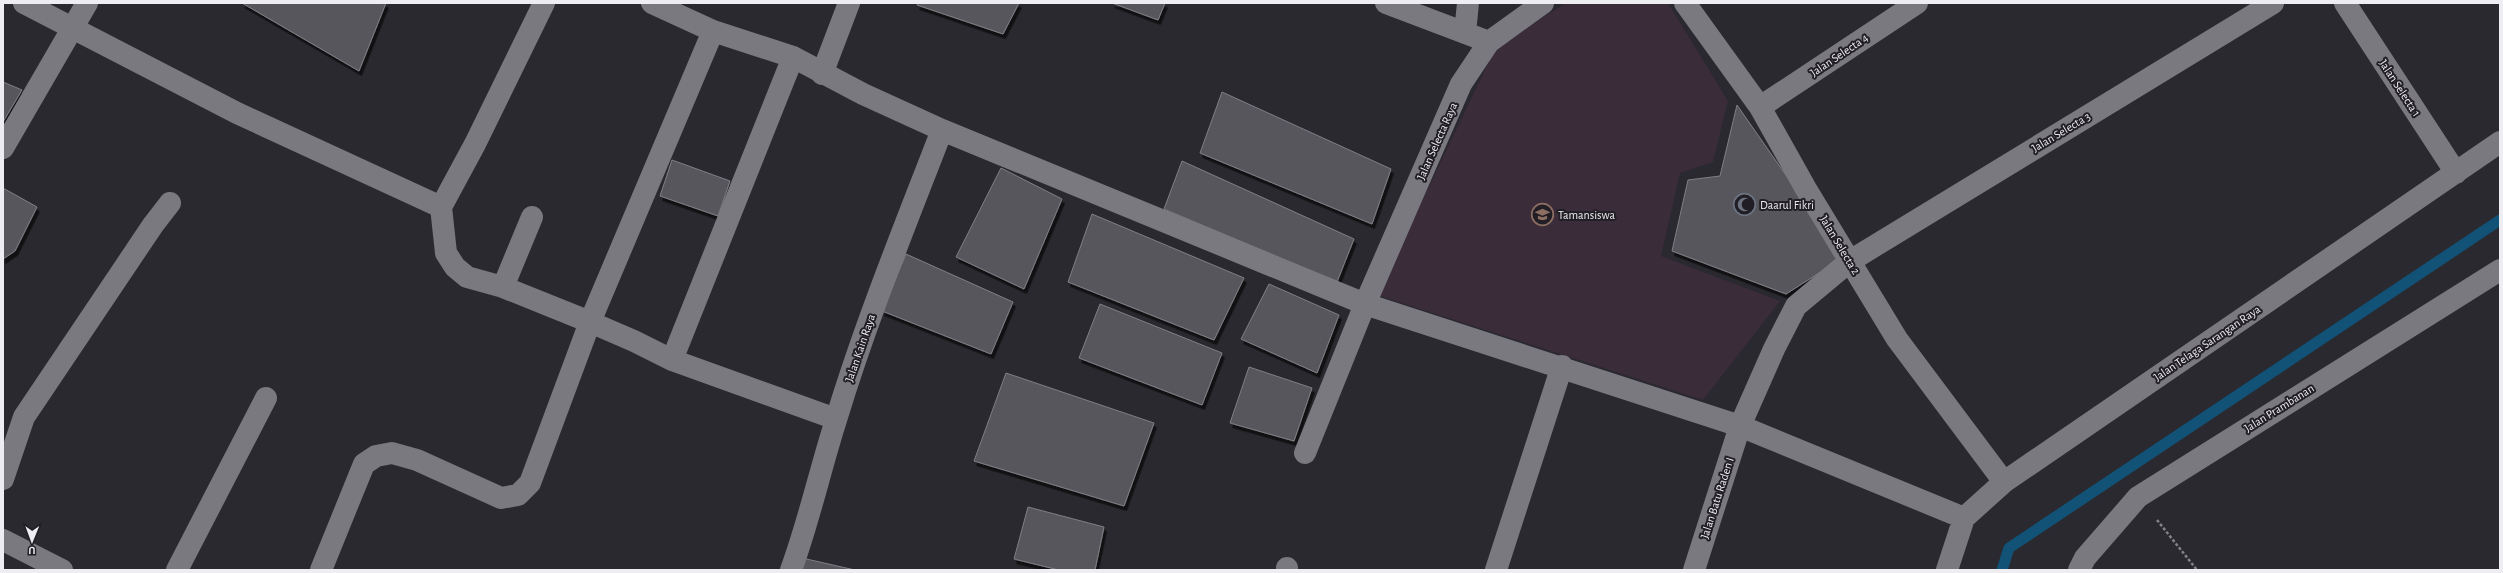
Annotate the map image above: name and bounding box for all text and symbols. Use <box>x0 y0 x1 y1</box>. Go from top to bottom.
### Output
street label: Jalan Selecta 4 <box>1808 31 1870 79</box>
street label: Jalan Selecta 1 <box>2377 57 2423 119</box>
street label: Jalan Selecta Raya <box>1415 100 1461 182</box>
street label: Jalan Selecta 3 <box>2030 110 2092 154</box>
mosque icon: Daarul Fikri <box>1732 192 1758 218</box>
place label: Daarul Fikri <box>1760 199 1814 211</box>
school or university icon: Tamansiswa <box>1530 202 1556 228</box>
place label: Tamansiswa <box>1558 209 1615 221</box>
street label: Jalan Selecta 2 <box>1818 213 1863 277</box>
street label: Jalan Telaga Sarangan Raya <box>2152 303 2263 384</box>
street label: Jalan Kain Raya <box>843 312 878 384</box>
street label: Jalan Prambanan <box>2242 382 2316 434</box>
street label: Jalan Batu Raden I <box>1698 456 1736 540</box>
north arrow <box>12 521 52 561</box>
text: U <box>28 545 35 556</box>

